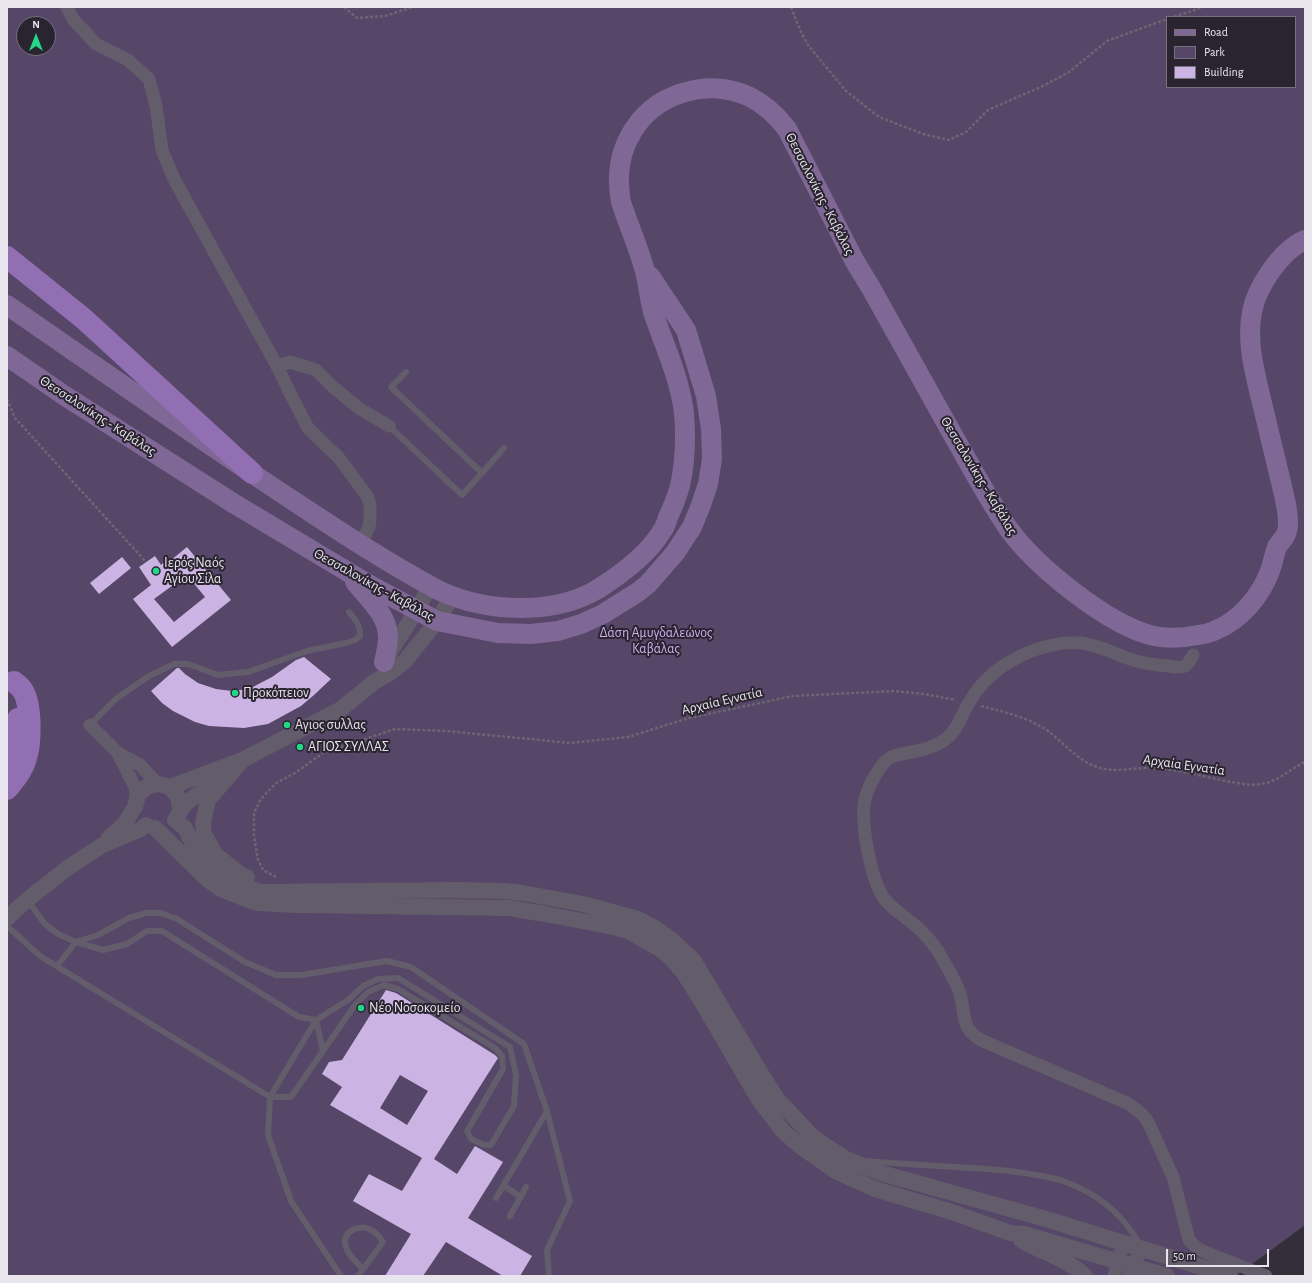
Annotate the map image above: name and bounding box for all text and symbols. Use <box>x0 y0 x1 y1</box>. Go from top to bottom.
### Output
north arrow <box>16 16 56 56</box>
legend <box>1166 16 1296 88</box>
text: N <box>32 19 40 30</box>
text: Road <box>1204 26 1228 38</box>
text: Park <box>1204 46 1225 58</box>
text: Building <box>1204 66 1244 78</box>
street label: Θεσσαλονίκης - Καβάλας <box>782 130 858 258</box>
street label: Θεσσαλονίκης - Καβάλας <box>37 372 159 460</box>
street label: Θεσσαλονίκης - Καβάλας <box>937 414 1021 538</box>
street label: Θεσσαλονίκης - Καβάλας <box>311 545 437 625</box>
place label: Ιερός Ναός Αγίου Σίλα <box>164 555 224 588</box>
marker: Ιερός Ναός Αγίου Σίλα <box>151 566 161 576</box>
park label: Δάση Αμυγδαλεώνος Καβάλας <box>600 625 712 658</box>
street label: Αρχαία Εγνατία <box>680 684 764 718</box>
place label: Προκόπειον <box>243 685 309 701</box>
marker: Προκόπειον <box>230 688 240 698</box>
place label: Αγιος συλλας <box>295 717 366 733</box>
marker: Αγιος συλλας <box>282 720 292 730</box>
place label: ΑΓΙΟΣ ΣΥΛΛΑΣ <box>308 739 389 755</box>
marker: ΑΓΙΟΣ ΣΥΛΛΑΣ <box>295 742 305 752</box>
street label: Αρχαία Εγνατία <box>1142 751 1226 779</box>
place label: Νέο Νοσοκομείο <box>369 1000 461 1016</box>
marker: Νέο Νοσοκομείο <box>356 1003 366 1013</box>
scale bar <box>1168 1241 1271 1267</box>
text: 50 m <box>1173 1250 1196 1262</box>

